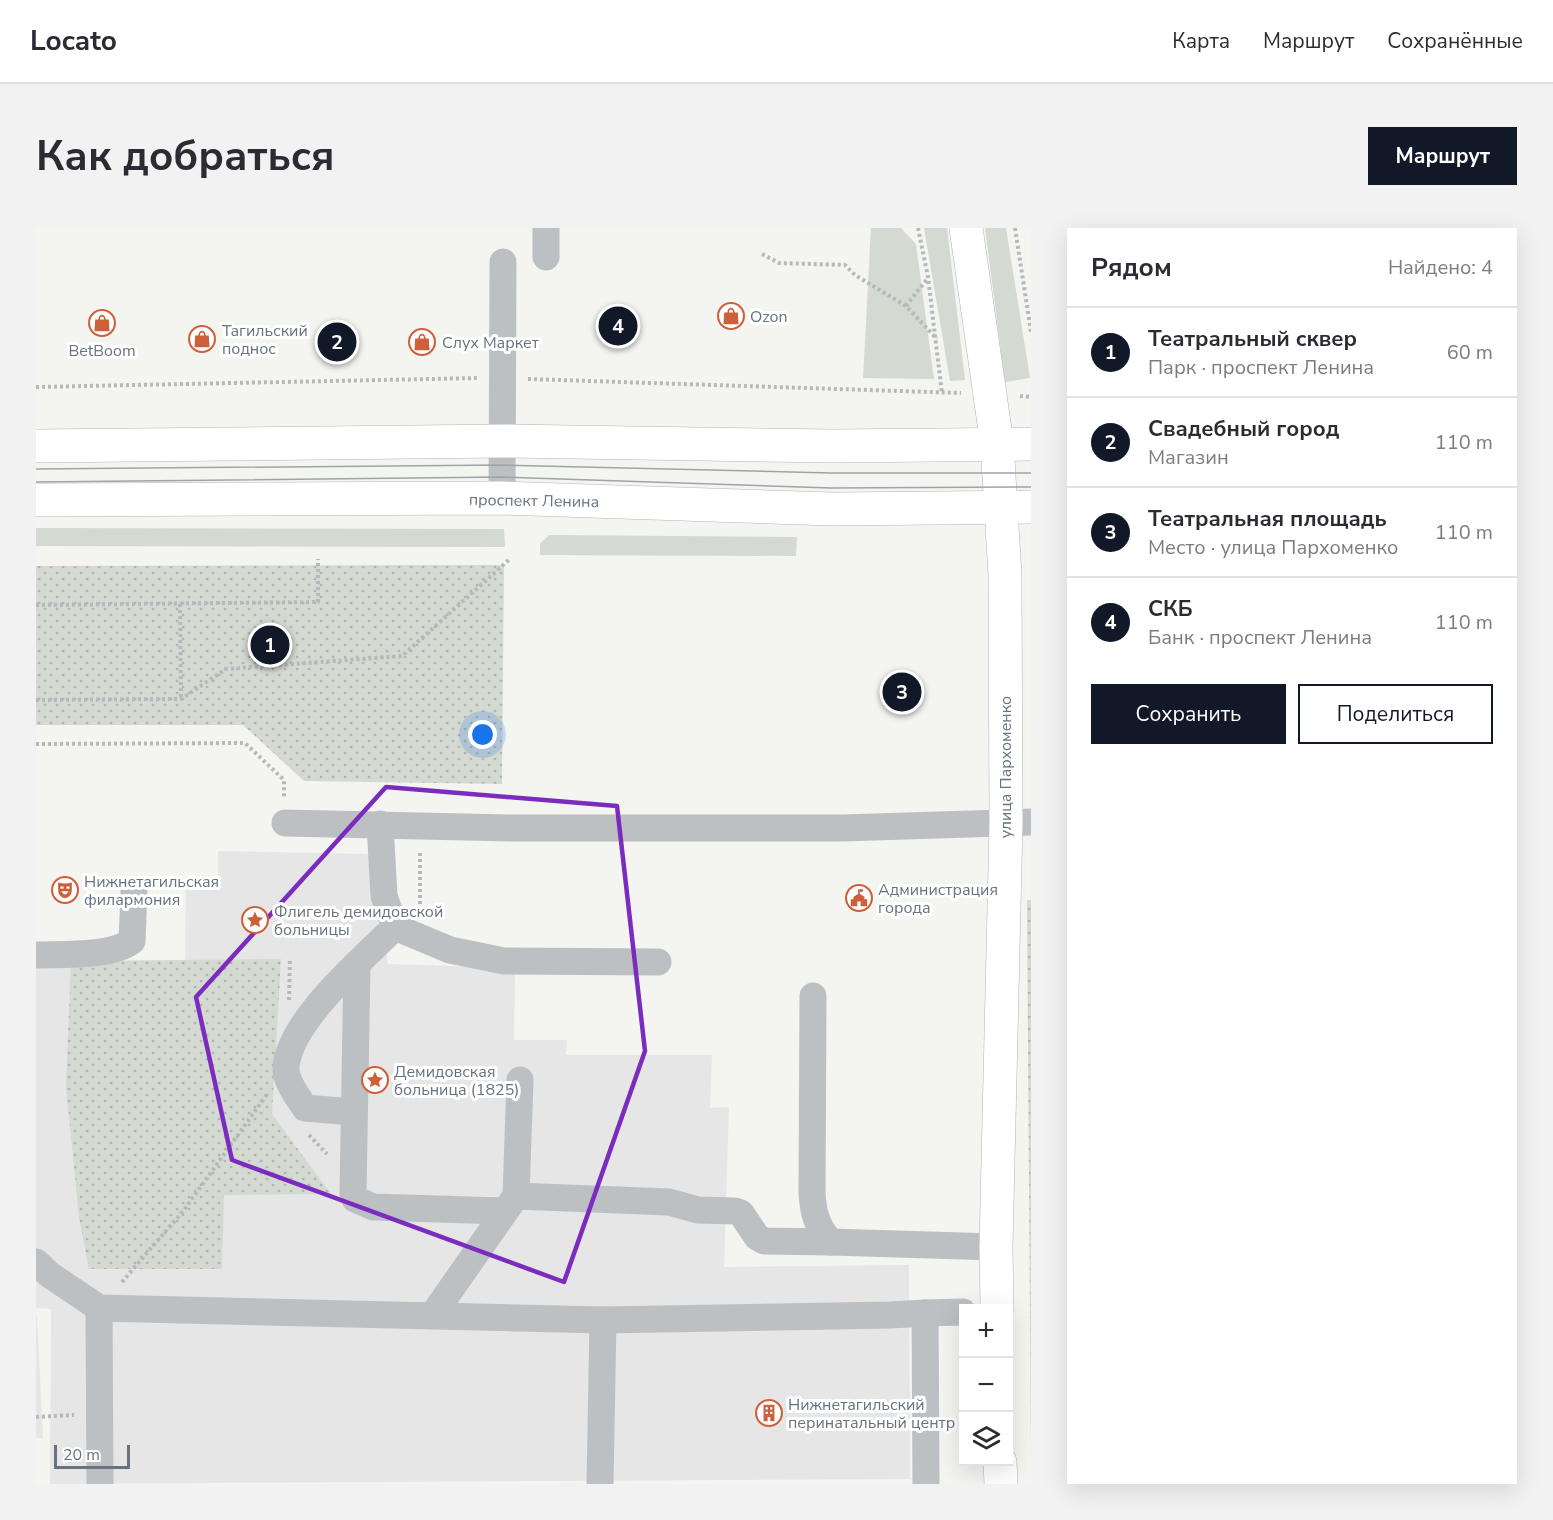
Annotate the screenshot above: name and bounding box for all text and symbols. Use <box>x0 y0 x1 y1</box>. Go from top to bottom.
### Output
text: Locato <box>30 22 117 60</box>
text: Карта <box>1172 27 1230 55</box>
text: Маршрут <box>1263 27 1354 55</box>
text: Сохранённые <box>1387 27 1523 55</box>
button: Маршрут <box>1368 127 1517 185</box>
text: Как добраться <box>36 128 335 185</box>
text: Рядом <box>1091 250 1172 285</box>
text: Найдено: 4 <box>1388 254 1493 281</box>
shop icon: Ozon <box>716 301 746 331</box>
pin: 4 <box>598 304 638 348</box>
place label: Ozon <box>750 306 788 328</box>
shop icon: BetBoom <box>87 308 117 338</box>
place label: Тагильский поднос <box>222 320 308 360</box>
pin: 2 <box>318 320 356 364</box>
shop icon: Тагильский поднос <box>187 324 217 354</box>
text: Театральный сквер <box>1148 324 1357 354</box>
shop icon: Слух Маркет <box>407 327 437 357</box>
place label: Слух Маркет <box>442 332 540 354</box>
text: 1 <box>1105 339 1117 366</box>
text: 60 m <box>1447 339 1493 366</box>
place label: BetBoom <box>68 340 136 362</box>
text: Парк · проспект Ленина <box>1148 354 1374 381</box>
text: Свадебный город <box>1148 414 1339 444</box>
text: 2 <box>1105 429 1117 456</box>
text: 110 m <box>1435 429 1493 456</box>
text: Магазин <box>1148 444 1229 471</box>
street label: проспект Ленина <box>469 489 599 513</box>
text: Театральная площадь <box>1148 504 1387 534</box>
text: 3 <box>1105 519 1117 546</box>
text: 110 m <box>1435 519 1493 546</box>
text: Место · улица Пархоменко <box>1148 534 1398 561</box>
text: СКБ <box>1148 594 1193 624</box>
text: 4 <box>1105 609 1117 636</box>
text: 110 m <box>1435 609 1493 636</box>
pin: 1 <box>250 622 290 668</box>
text: Банк · проспект Ленина <box>1148 624 1372 651</box>
pin: 3 <box>882 670 922 714</box>
button: Сохранить <box>1091 684 1286 744</box>
button: Поделиться <box>1298 684 1493 744</box>
street label: улица Пархоменко <box>995 696 1017 838</box>
your location <box>468 720 497 749</box>
place label: Нижнетагильская филармония <box>84 871 219 911</box>
theatre icon: Нижнетагильская филармония <box>50 875 80 905</box>
place label: Администрация города <box>878 879 998 919</box>
public building icon: Администрация города <box>844 883 874 913</box>
place label: Флигель демидовской больницы <box>274 901 443 941</box>
place icon: Флигель демидовской больницы <box>240 905 270 935</box>
place label: Демидовская больница (1825) <box>394 1061 519 1101</box>
place icon: Демидовская больница (1825) <box>360 1065 390 1095</box>
map controls <box>959 1304 1013 1466</box>
button: + <box>959 1304 1013 1358</box>
button: − <box>959 1358 1013 1412</box>
place label: Нижнетагильский перинатальный центр <box>788 1394 955 1434</box>
building icon: Нижнетагильский перинатальный центр <box>754 1398 784 1428</box>
button: layers <box>959 1412 1013 1466</box>
scale bar <box>54 1442 130 1470</box>
text: 20 m <box>63 1444 100 1466</box>

